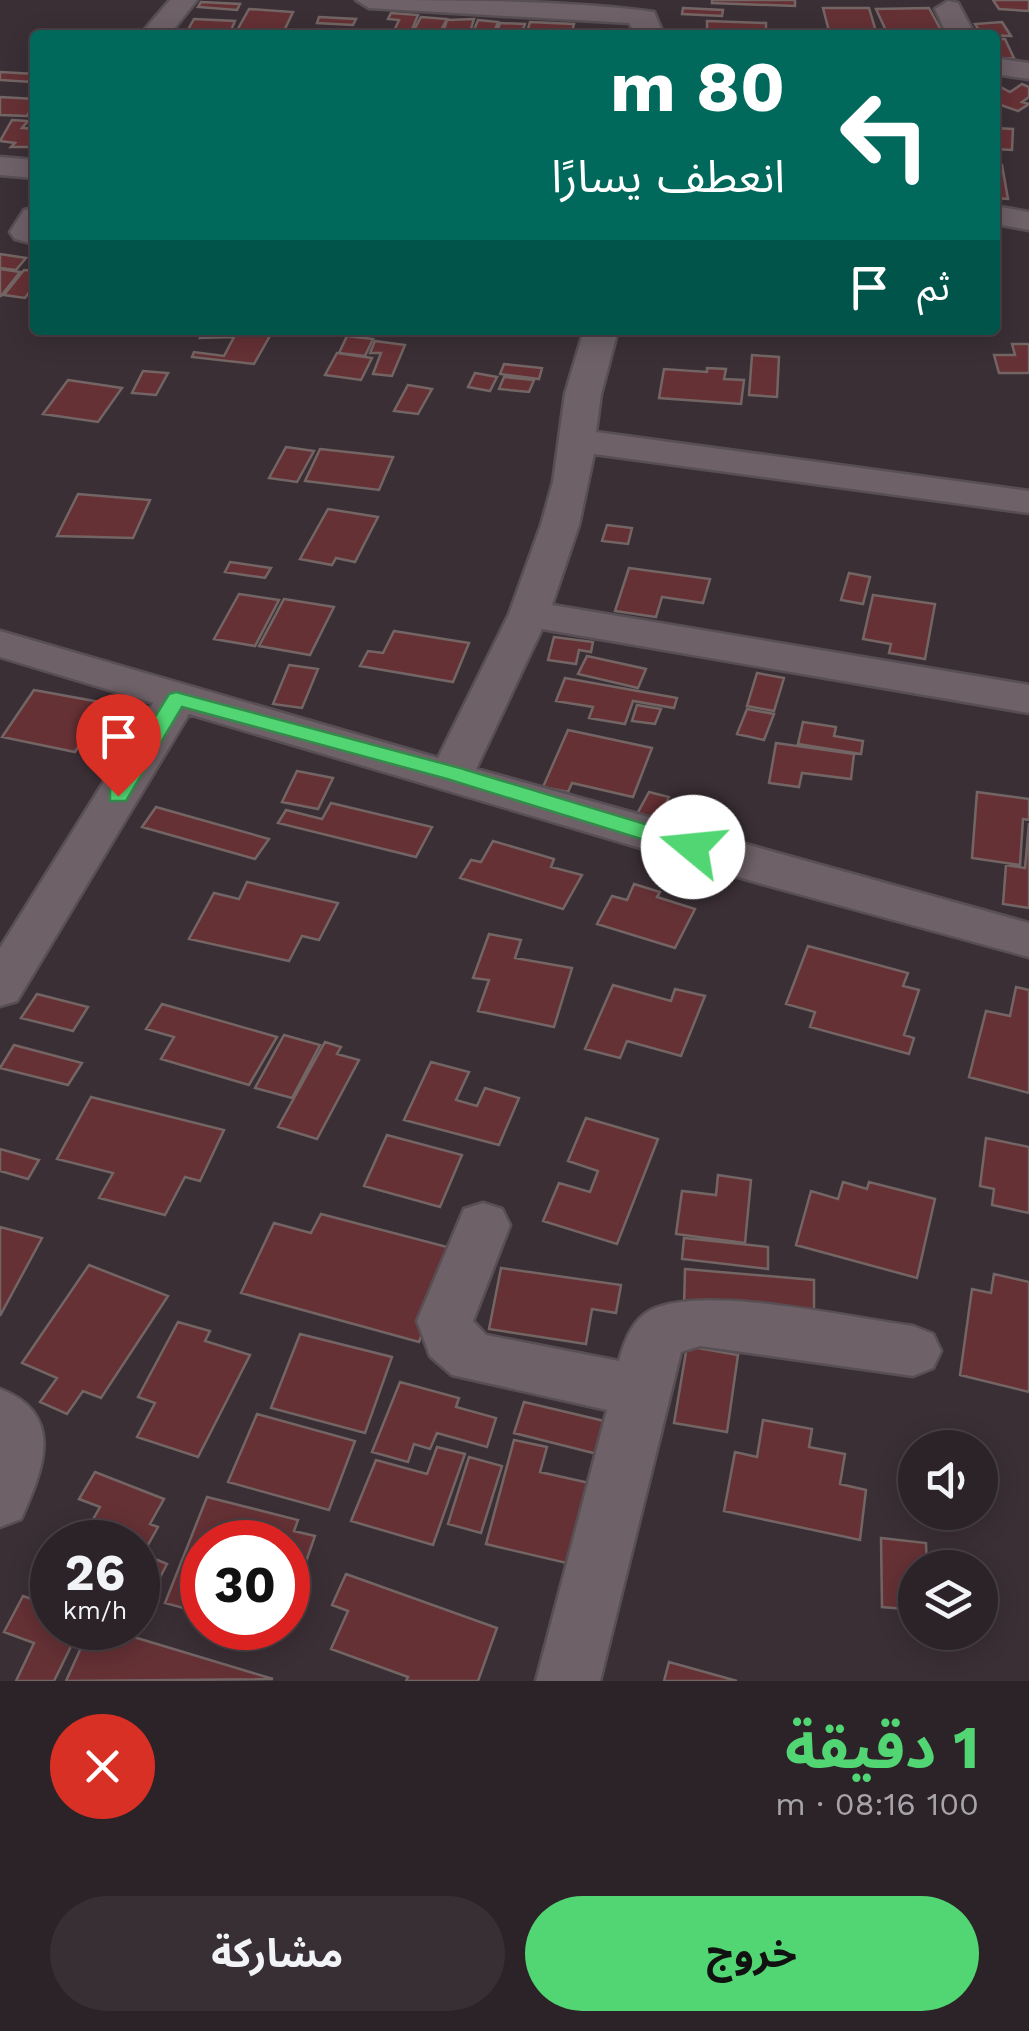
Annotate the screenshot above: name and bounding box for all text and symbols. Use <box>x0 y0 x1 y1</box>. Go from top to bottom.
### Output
text: 80 m <box>610 46 785 128</box>
icon: left <box>820 70 950 200</box>
text: انعطف يسارًا <box>551 150 785 203</box>
icon: arrive <box>842 260 897 315</box>
text: ثم <box>917 265 950 309</box>
pin <box>76 694 161 797</box>
icon: arrive <box>91 709 146 764</box>
position arrow <box>641 795 745 899</box>
map controls <box>898 1430 998 1650</box>
button: sound <box>898 1430 998 1530</box>
speed limit sign: 30 <box>180 1520 310 1650</box>
text: 26 <box>65 1543 125 1602</box>
button: layers <box>898 1550 998 1650</box>
text: km/h <box>63 1596 127 1625</box>
text: 1 دقيقة <box>785 1712 979 1783</box>
button: close <box>50 1714 155 1819</box>
text: 100 m · 08:16 <box>775 1785 979 1823</box>
button: مشاركة <box>50 1896 505 2011</box>
button: خروج <box>525 1896 979 2011</box>

